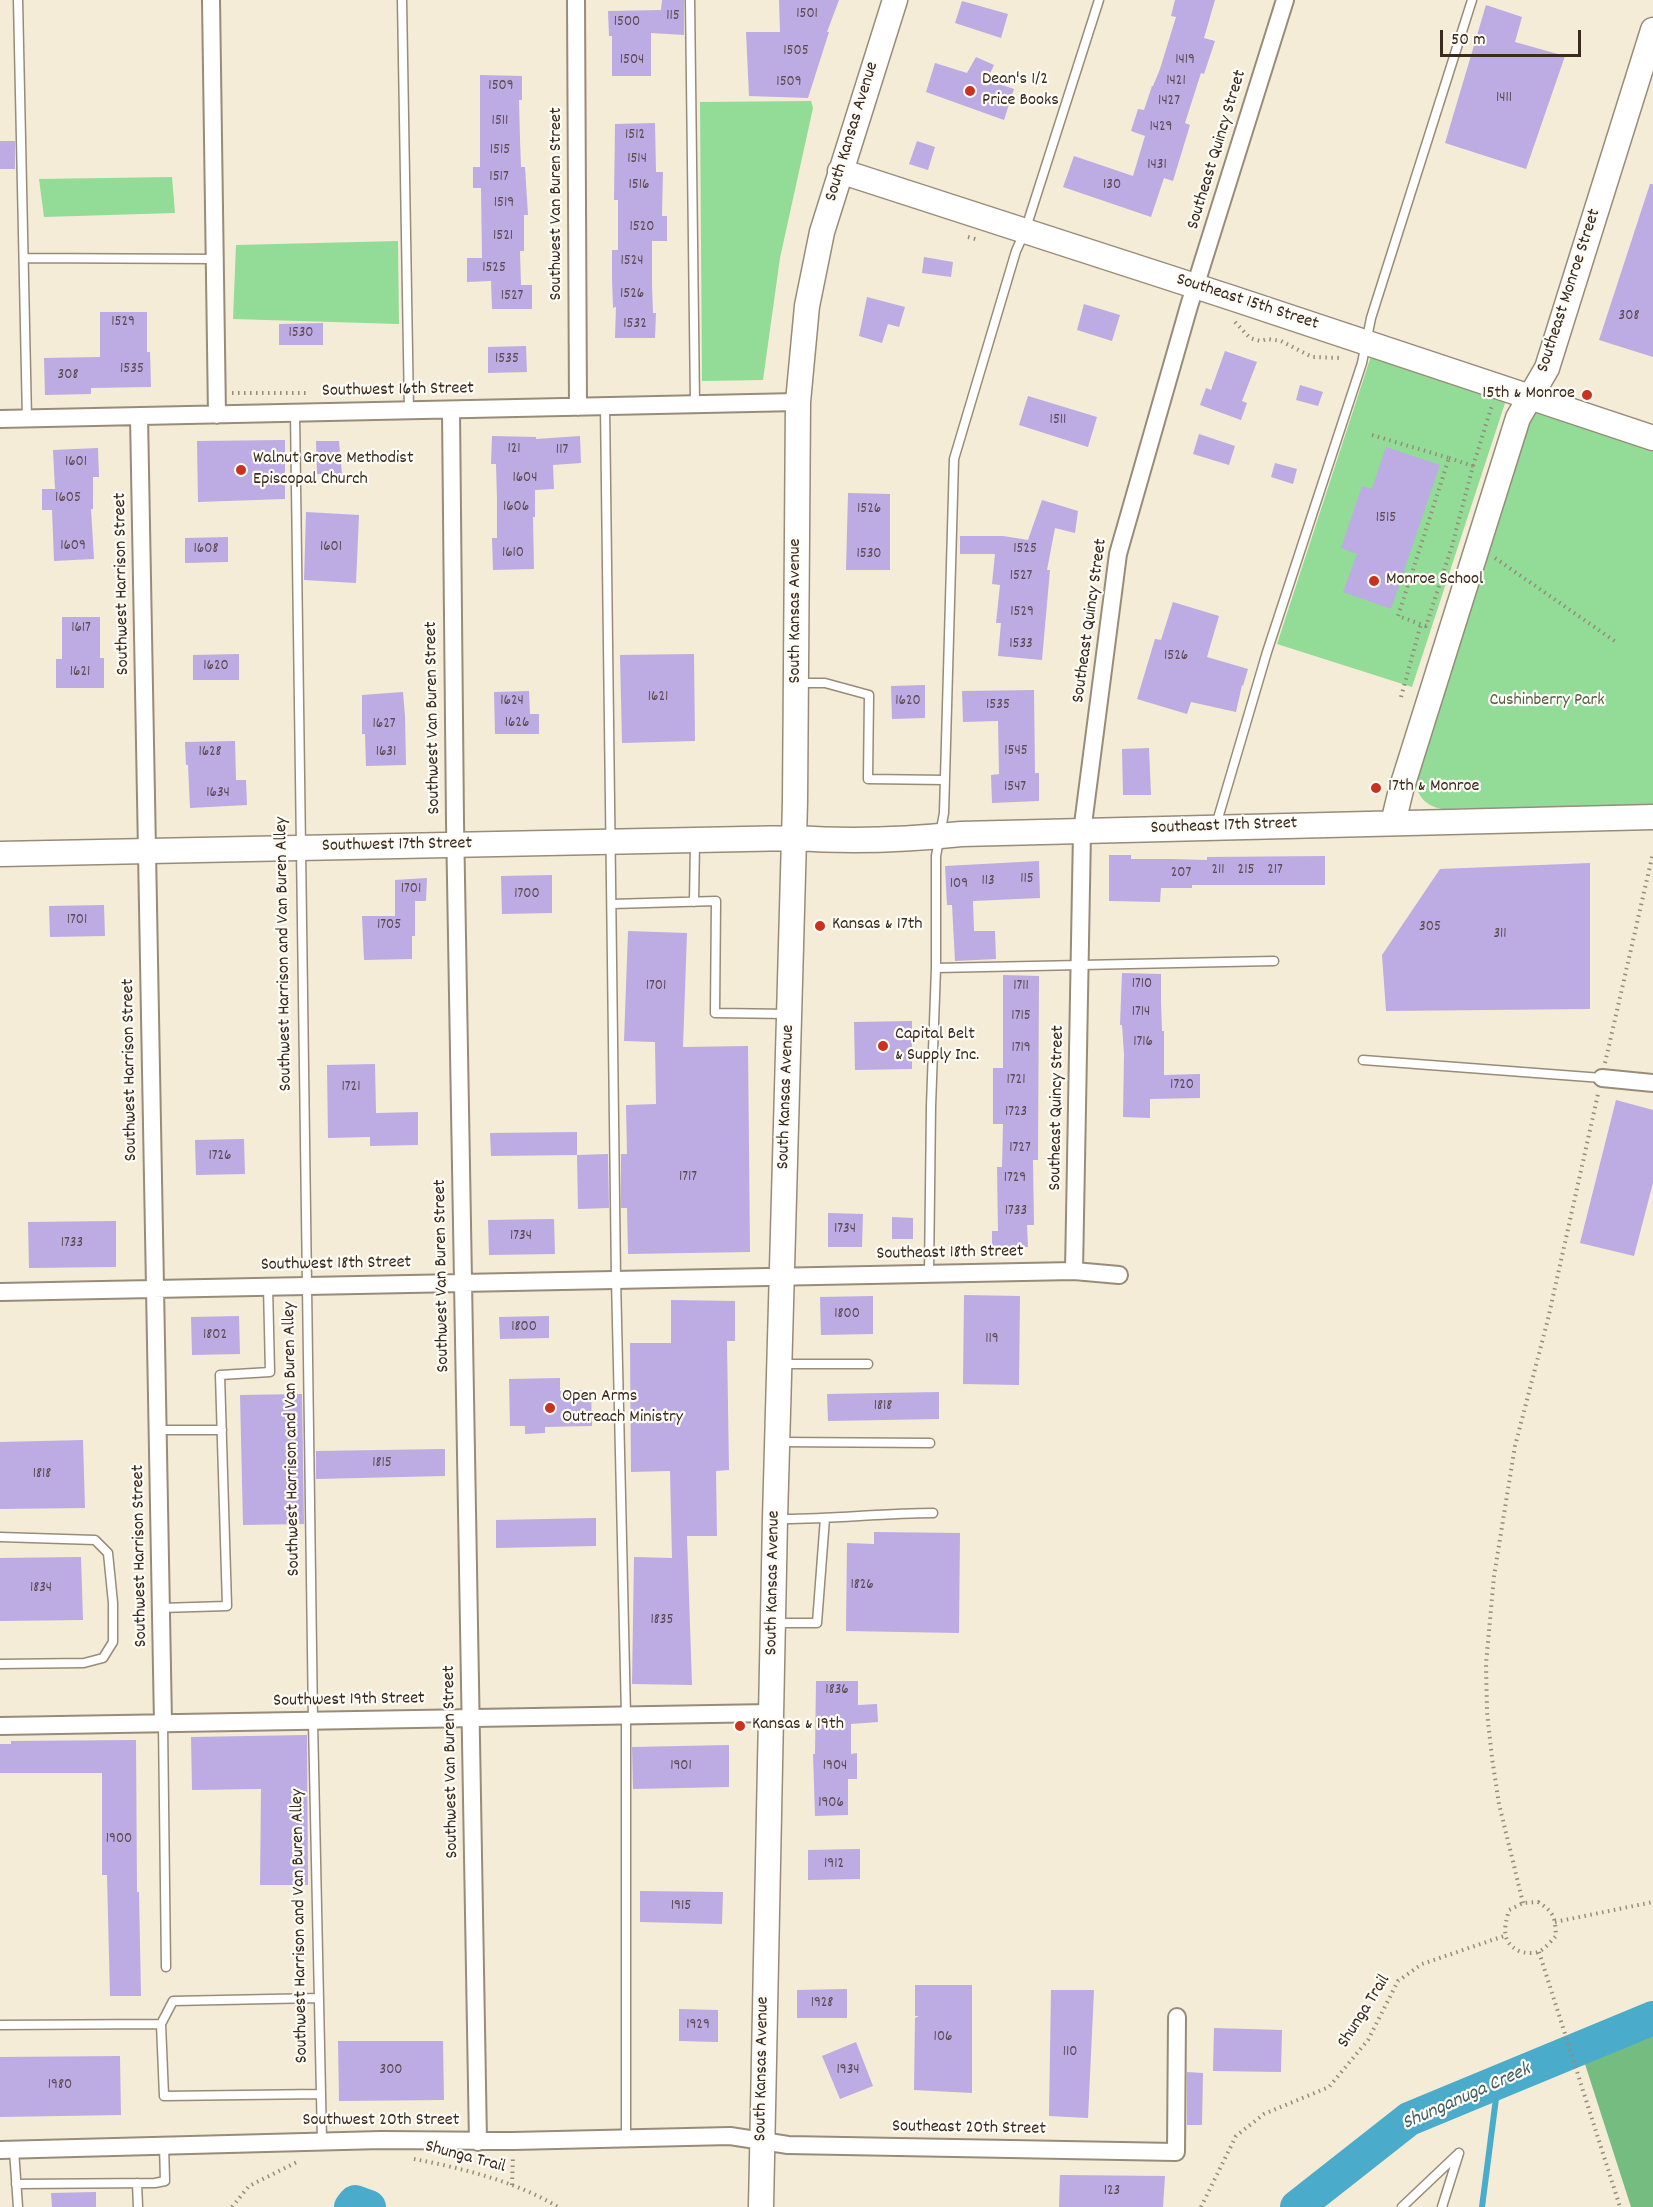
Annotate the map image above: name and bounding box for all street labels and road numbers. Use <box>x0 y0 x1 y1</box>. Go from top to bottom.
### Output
street label: South Kansas Avenue <box>822 60 884 204</box>
street label: Southeast Quincy Street <box>1183 68 1253 232</box>
street label: Southwest Van Buren Street <box>547 107 569 301</box>
street label: Southeast Monroe Street <box>1533 207 1607 375</box>
street label: Southeast 15th Street <box>1173 270 1321 336</box>
street label: Southwest 16th Street <box>322 379 474 403</box>
street label: Southwest Harrison Street <box>111 493 135 675</box>
street label: Southeast Quincy Street <box>1069 538 1113 704</box>
street label: South Kansas Avenue <box>786 539 808 683</box>
street label: Southwest Van Buren Street <box>422 621 446 815</box>
street label: Southeast 17th Street <box>1150 814 1298 840</box>
street label: Southwest Harrison and Van Buren Alley <box>272 817 298 1091</box>
street label: Southwest 17th Street <box>322 834 472 858</box>
street label: Southwest Harrison Street <box>119 979 143 1161</box>
street label: South Kansas Avenue <box>774 1024 800 1170</box>
street label: Southeast Quincy Street <box>1046 1025 1070 1191</box>
street label: Southwest Van Buren Street <box>431 1179 455 1373</box>
street label: Southeast 18th Street <box>876 1242 1024 1266</box>
street label: Southwest 18th Street <box>261 1253 411 1277</box>
street label: Southwest Harrison and Van Buren Alley <box>280 1302 306 1576</box>
street label: Southwest Harrison Street <box>129 1465 153 1647</box>
street label: South Kansas Avenue <box>762 1510 786 1656</box>
street label: Southwest Van Buren Street <box>440 1665 464 1859</box>
street label: Southwest 19th Street <box>273 1689 425 1713</box>
street label: Southwest Harrison and Van Buren Alley <box>288 1789 314 2063</box>
street label: Shunga Trail <box>1334 1971 1396 2053</box>
street label: South Kansas Avenue <box>751 1996 775 2142</box>
street label: Southwest 20th Street <box>303 2111 459 2133</box>
street label: Southeast 20th Street <box>892 2117 1046 2141</box>
street label: Shunga Trail <box>422 2137 508 2179</box>

